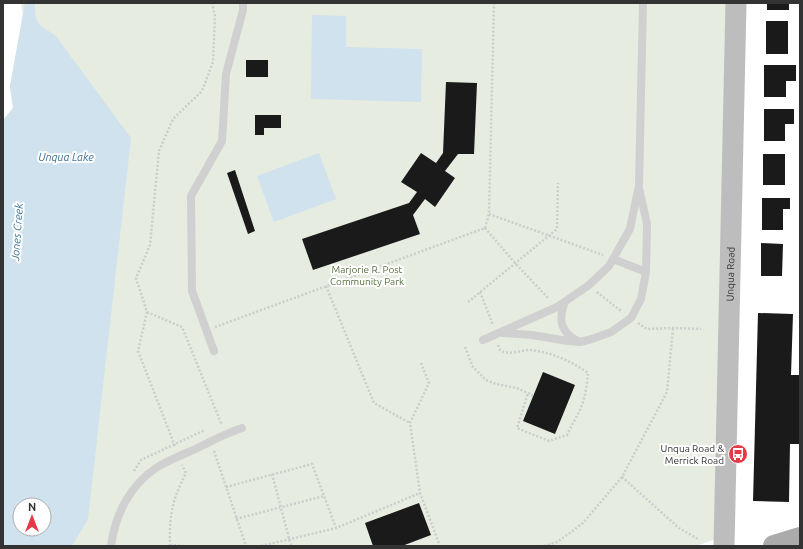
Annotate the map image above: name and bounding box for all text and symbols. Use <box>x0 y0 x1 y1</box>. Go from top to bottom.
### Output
water label: Unqua Lake <box>38 151 94 163</box>
water label: Jones Creek <box>9 202 25 262</box>
street label: Unqua Road <box>724 246 737 302</box>
park label: Marjorie R. Post Community Park <box>330 264 404 287</box>
place label: Unqua Road & Merrick Road <box>661 443 724 466</box>
bus stop icon: Unqua Road & Merrick Road <box>727 443 749 465</box>
north arrow <box>12 497 52 537</box>
text: N <box>28 501 36 513</box>

